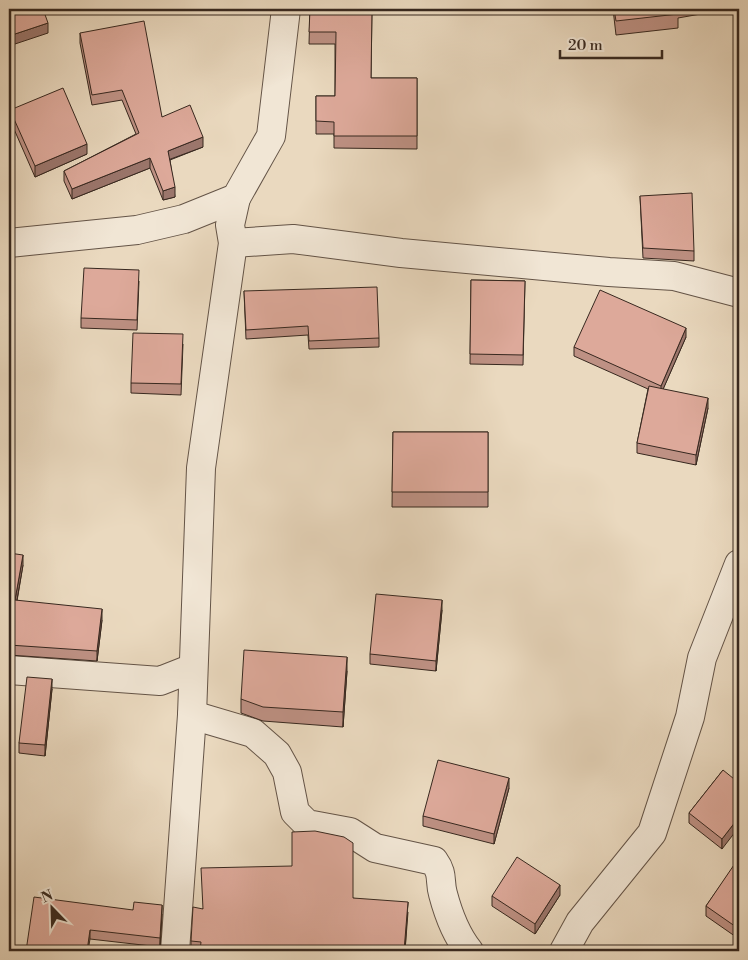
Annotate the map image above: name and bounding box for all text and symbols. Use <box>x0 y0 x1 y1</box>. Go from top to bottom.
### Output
scale bar <box>560 28 663 60</box>
text: 20 m <box>568 36 603 55</box>
north arrow <box>28 882 78 932</box>
text: N <box>39 887 56 907</box>

